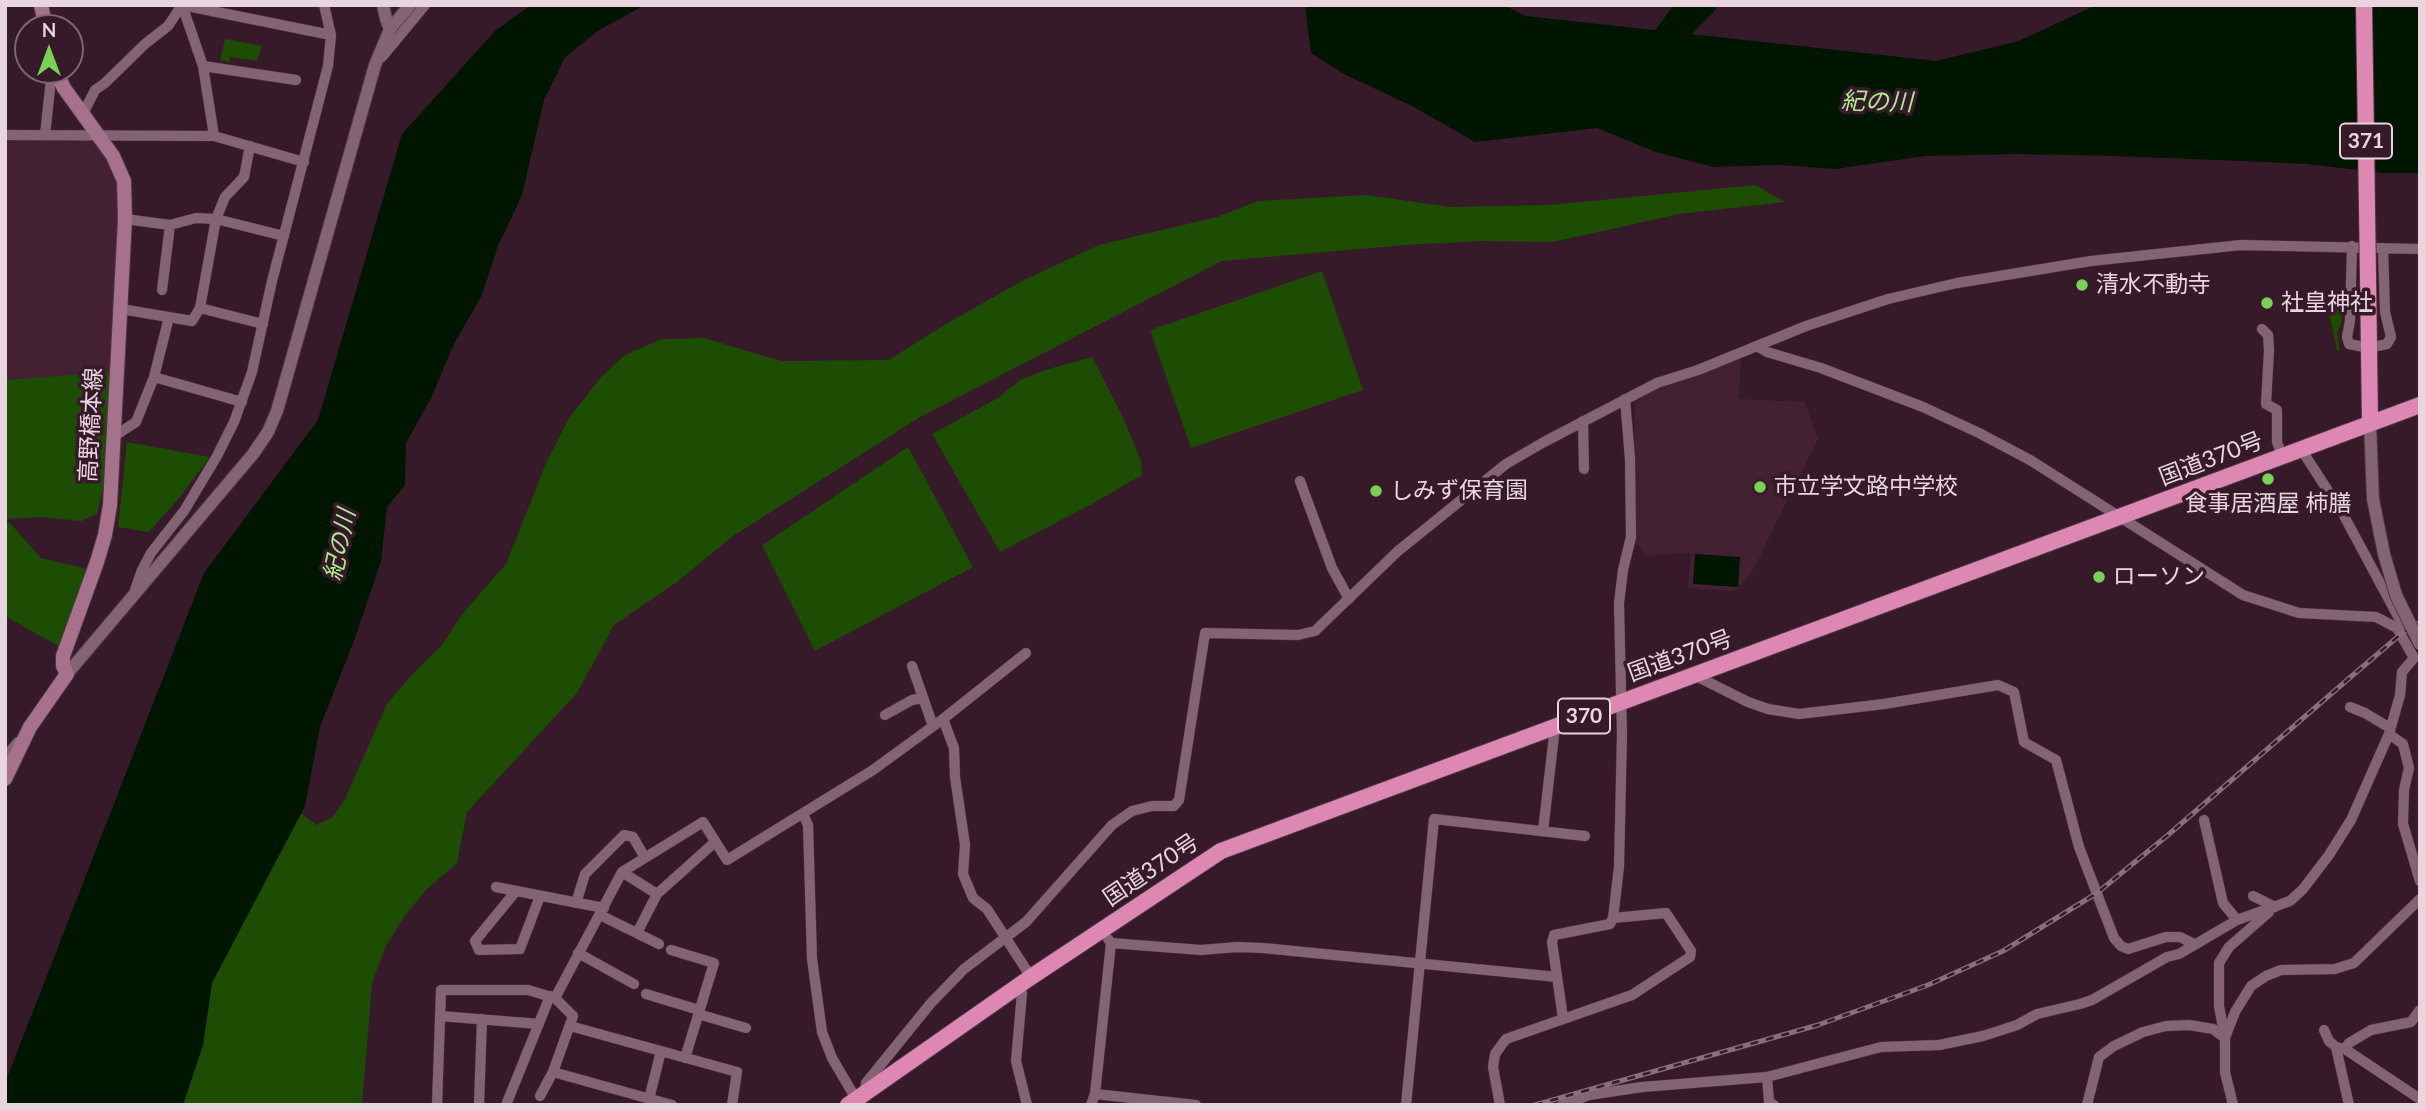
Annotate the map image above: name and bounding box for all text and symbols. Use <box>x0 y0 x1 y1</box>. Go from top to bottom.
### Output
north arrow <box>14 14 84 84</box>
text: N <box>42 18 56 41</box>
water label: 紀の川 <box>1841 87 1913 117</box>
road number: 371 <box>2340 124 2392 158</box>
place label: 清水不動寺 <box>2096 271 2211 299</box>
marker: 清水不動寺 <box>2074 277 2090 293</box>
place label: 社皇神社 <box>2281 289 2373 317</box>
marker: 社皇神社 <box>2259 295 2275 311</box>
street label: 高野橋本線 <box>74 367 108 483</box>
street label: 国道370号 <box>2155 427 2267 491</box>
marker: 食事居酒屋 柿膳 <box>2260 471 2276 487</box>
place label: 市立学文路中学校 <box>1774 473 1958 501</box>
place label: しみず保育園 <box>1390 477 1528 505</box>
marker: 市立学文路中学校 <box>1752 479 1768 495</box>
marker: しみず保育園 <box>1368 483 1384 499</box>
place label: 食事居酒屋 柿膳 <box>2185 490 2351 518</box>
water label: 紀の川 <box>318 507 362 583</box>
place label: ローソン <box>2113 563 2205 591</box>
marker: ローソン <box>2091 569 2107 585</box>
street label: 国道370号 <box>1624 624 1736 688</box>
road number: 370 <box>1558 698 1610 734</box>
street label: 国道370号 <box>1098 828 1204 912</box>

